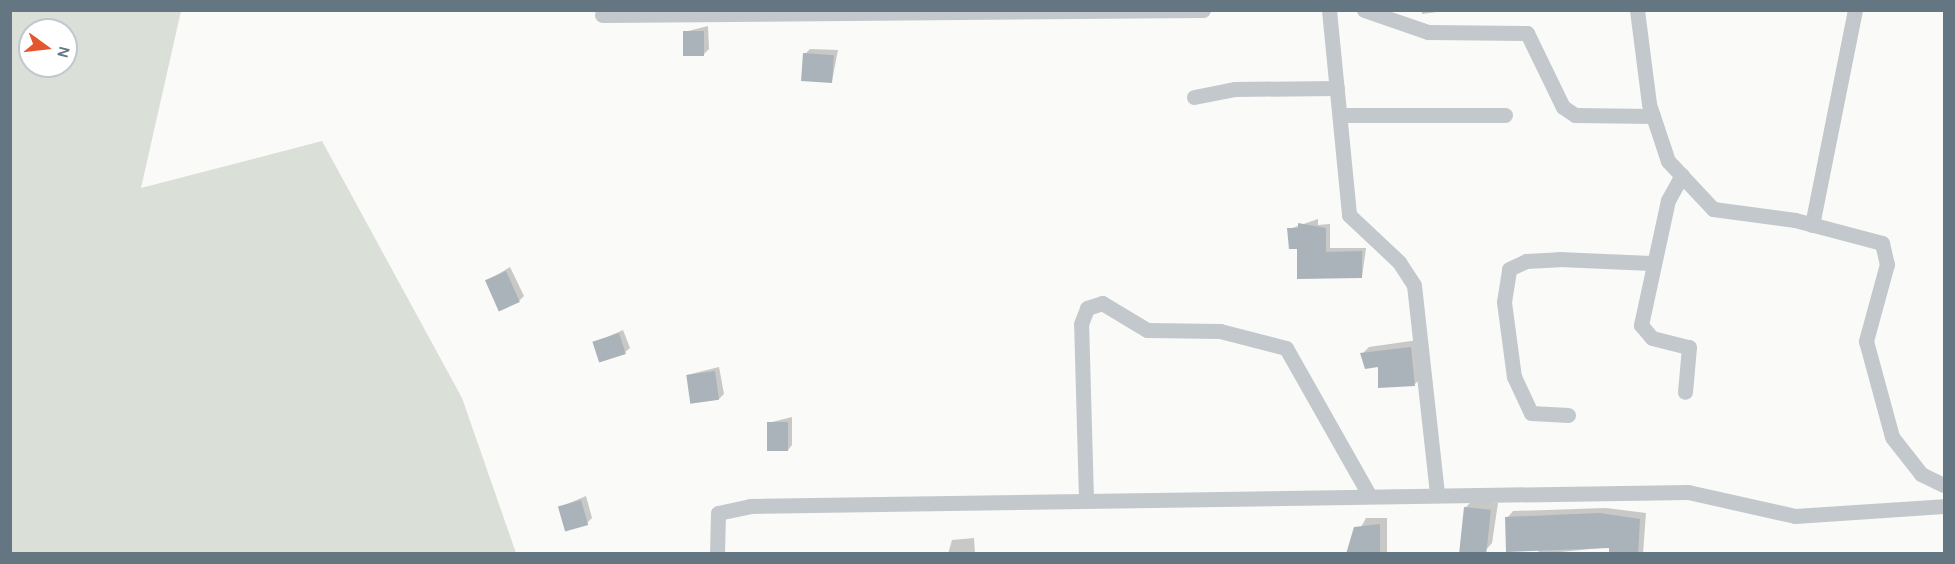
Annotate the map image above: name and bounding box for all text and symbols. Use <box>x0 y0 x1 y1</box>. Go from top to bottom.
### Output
north arrow <box>18 18 78 78</box>
text: N <box>53 44 75 60</box>

